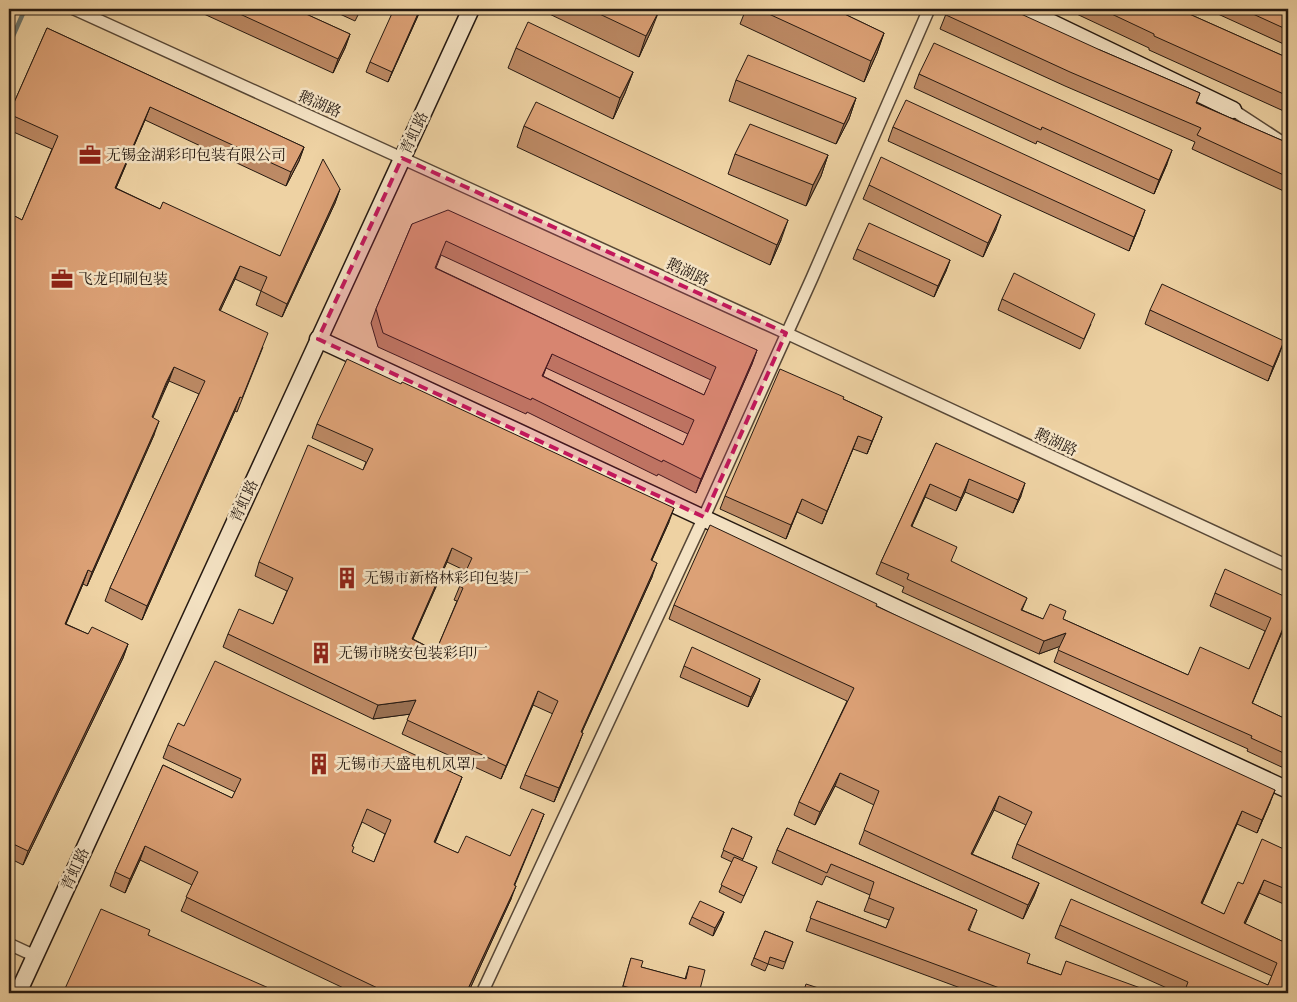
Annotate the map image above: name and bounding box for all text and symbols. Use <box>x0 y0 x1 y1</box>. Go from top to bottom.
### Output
street label: 鹅湖路 <box>296 87 344 121</box>
street label: 青虹路 <box>396 109 432 157</box>
office icon: 无锡金湖彩印包装有限公司 <box>77 142 103 168</box>
place label: 无锡金湖彩印包装有限公司 <box>106 146 286 164</box>
street label: 鹅湖路 <box>664 254 712 290</box>
office icon: 飞龙印刷包装 <box>49 266 75 292</box>
place label: 飞龙印刷包装 <box>78 270 168 288</box>
street label: 鹅湖路 <box>1032 424 1080 460</box>
street label: 青虹路 <box>226 477 262 525</box>
building icon: 无锡市新格林彩印包装厂 <box>334 565 360 591</box>
place label: 无锡市新格林彩印包装厂 <box>364 569 529 587</box>
building icon: 无锡市晓安包装彩印厂 <box>308 640 334 666</box>
place label: 无锡市晓安包装彩印厂 <box>338 644 488 662</box>
building icon: 无锡市天盛电机风罩厂 <box>306 751 332 777</box>
place label: 无锡市天盛电机风罩厂 <box>336 755 486 773</box>
street label: 青虹路 <box>57 845 93 893</box>

